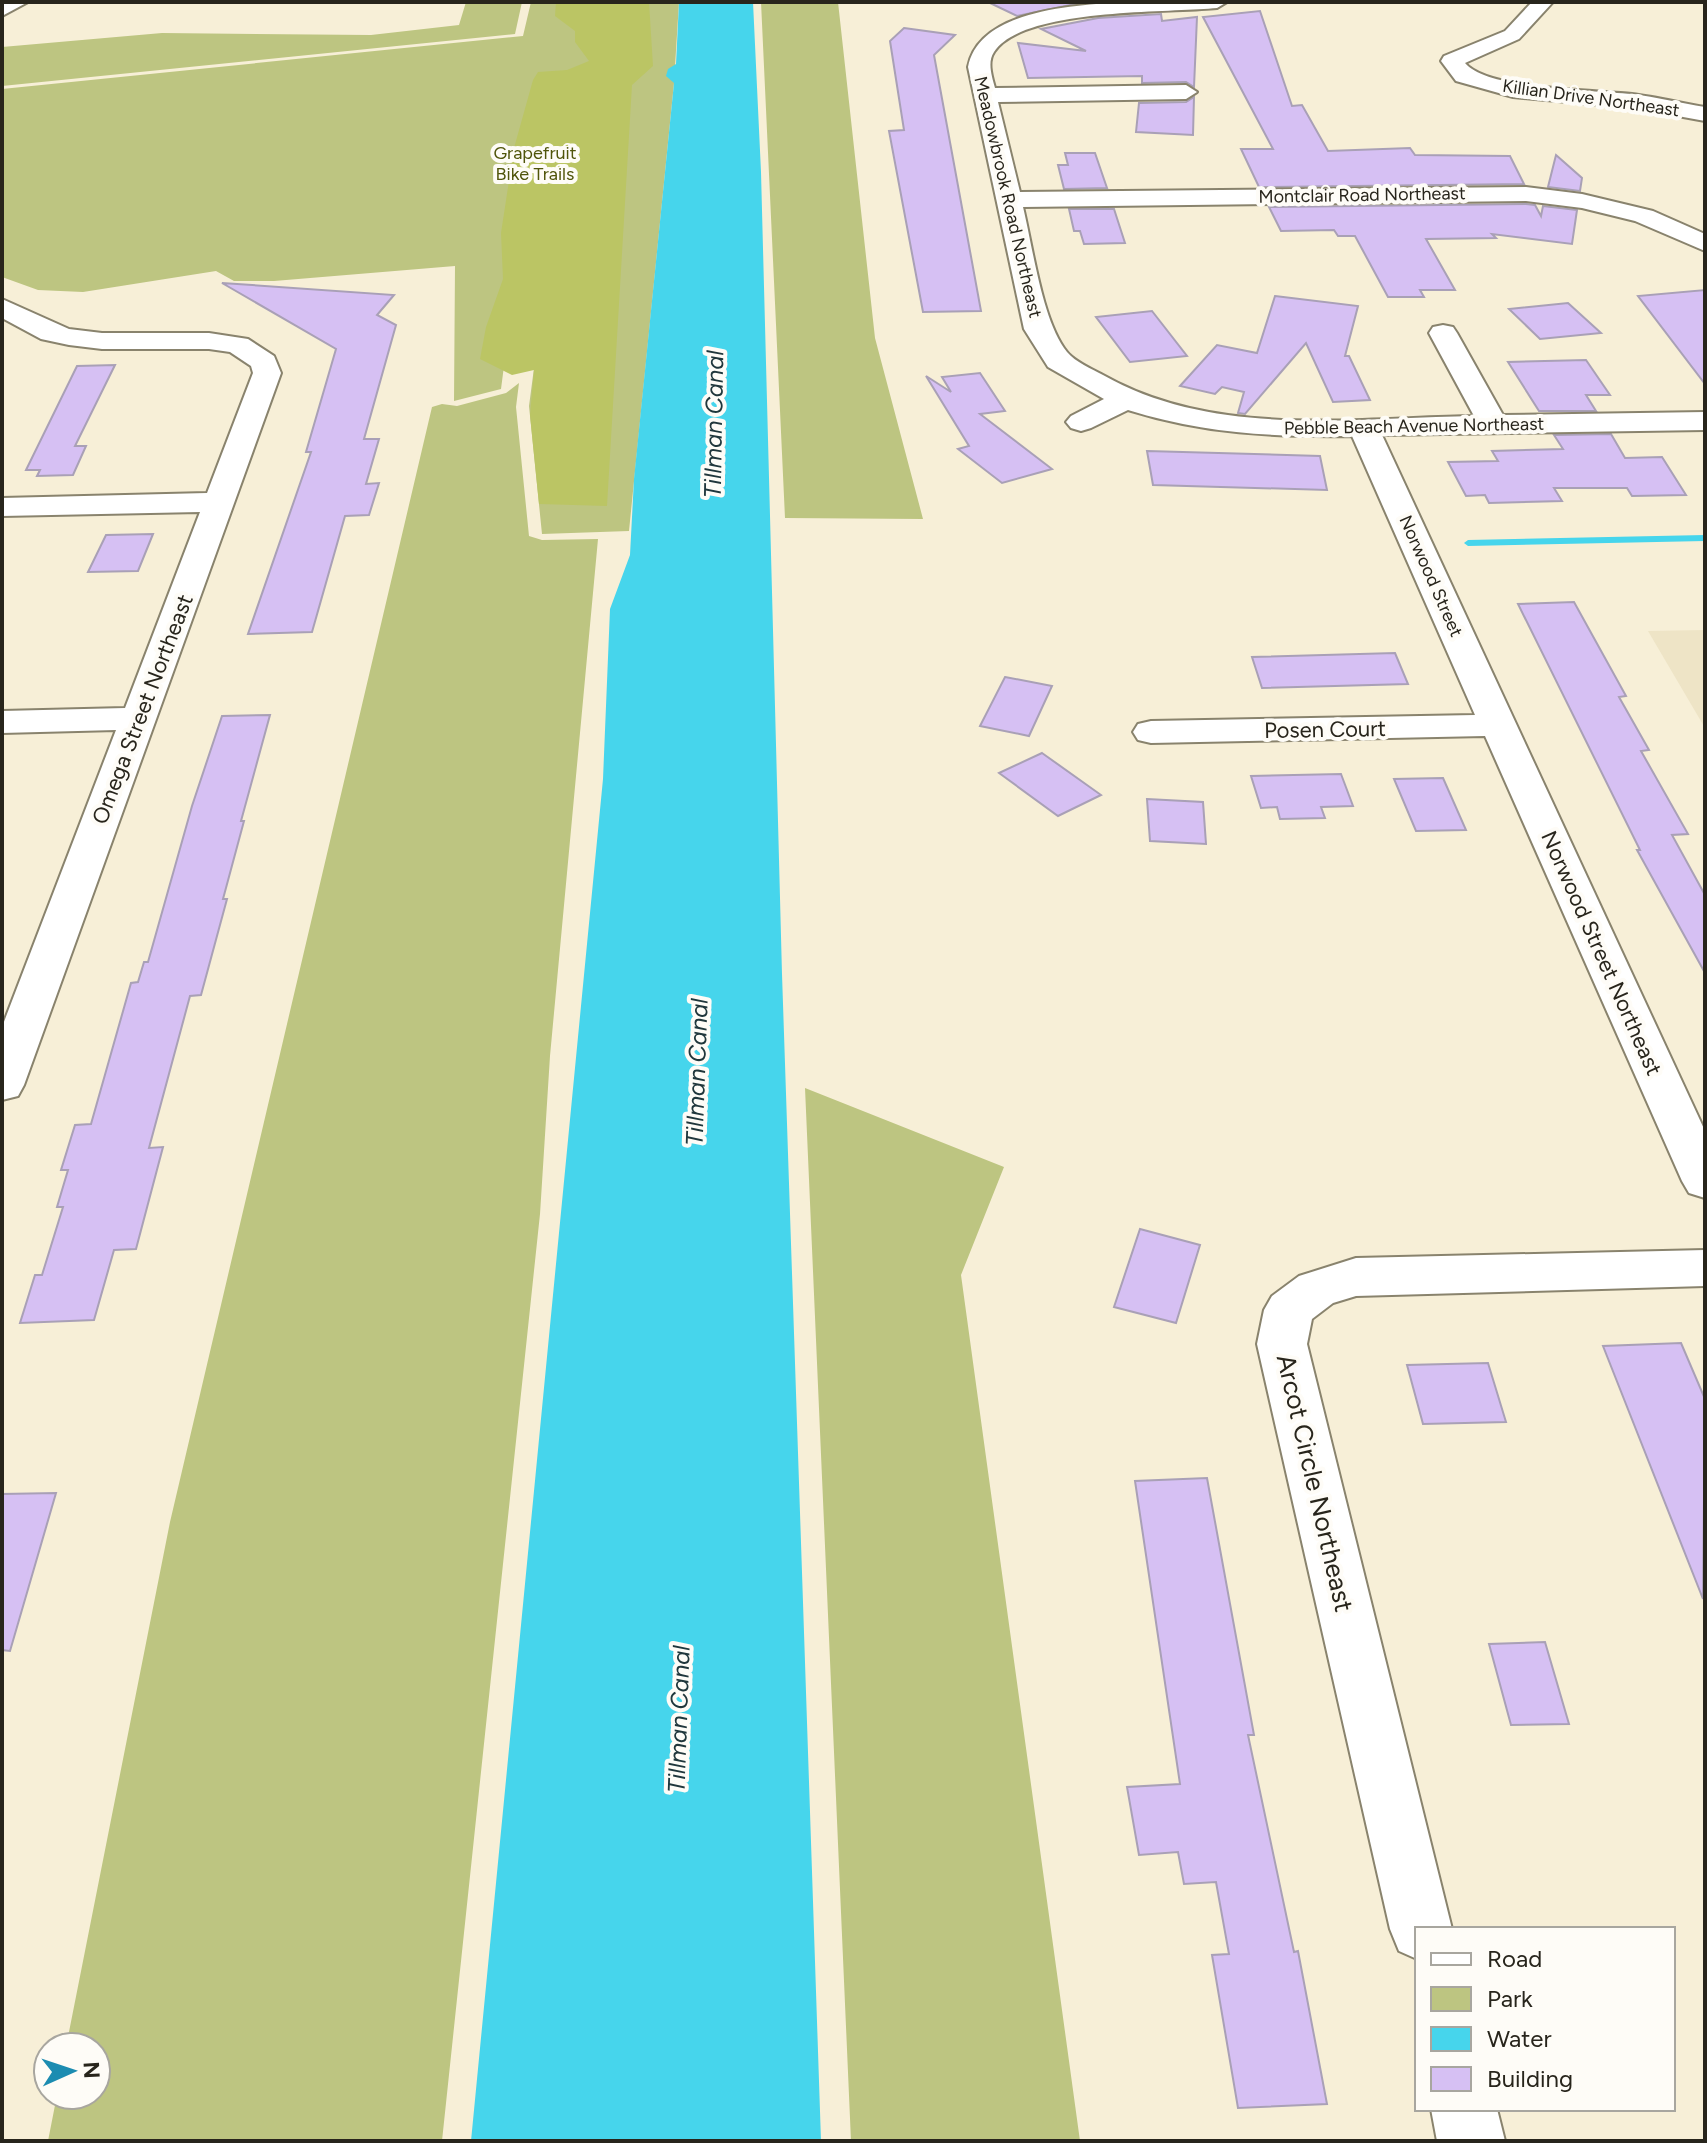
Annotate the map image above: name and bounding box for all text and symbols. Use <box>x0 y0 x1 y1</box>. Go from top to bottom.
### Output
street label: Meadowbrook Road Northeast <box>969 74 1047 320</box>
street label: Killian Drive Northeast <box>1501 75 1681 121</box>
park label: Grapefruit Bike Trails <box>493 142 577 185</box>
street label: Montclair Road Northeast <box>1258 182 1466 208</box>
water label: Tillman Canal <box>698 349 729 498</box>
street label: Pebble Beach Avenue Northeast <box>1284 413 1545 439</box>
street label: Norwood Street <box>1394 512 1468 640</box>
street label: Omega Street Northeast <box>86 590 199 828</box>
street label: Posen Court <box>1264 715 1386 744</box>
street label: Norwood Street Northeast <box>1535 827 1668 1080</box>
water label: Tillman Canal <box>679 997 714 1146</box>
street label: Arcot Circle Northeast <box>1270 1351 1360 1615</box>
water label: Tillman Canal <box>661 1644 696 1793</box>
legend <box>1415 1927 1675 2111</box>
text: Road <box>1487 1944 1542 1973</box>
text: Park <box>1487 1984 1533 2013</box>
text: Water <box>1487 2024 1552 2053</box>
north arrow <box>32 2031 112 2111</box>
text: N <box>78 2061 105 2079</box>
text: Building <box>1487 2064 1573 2093</box>

